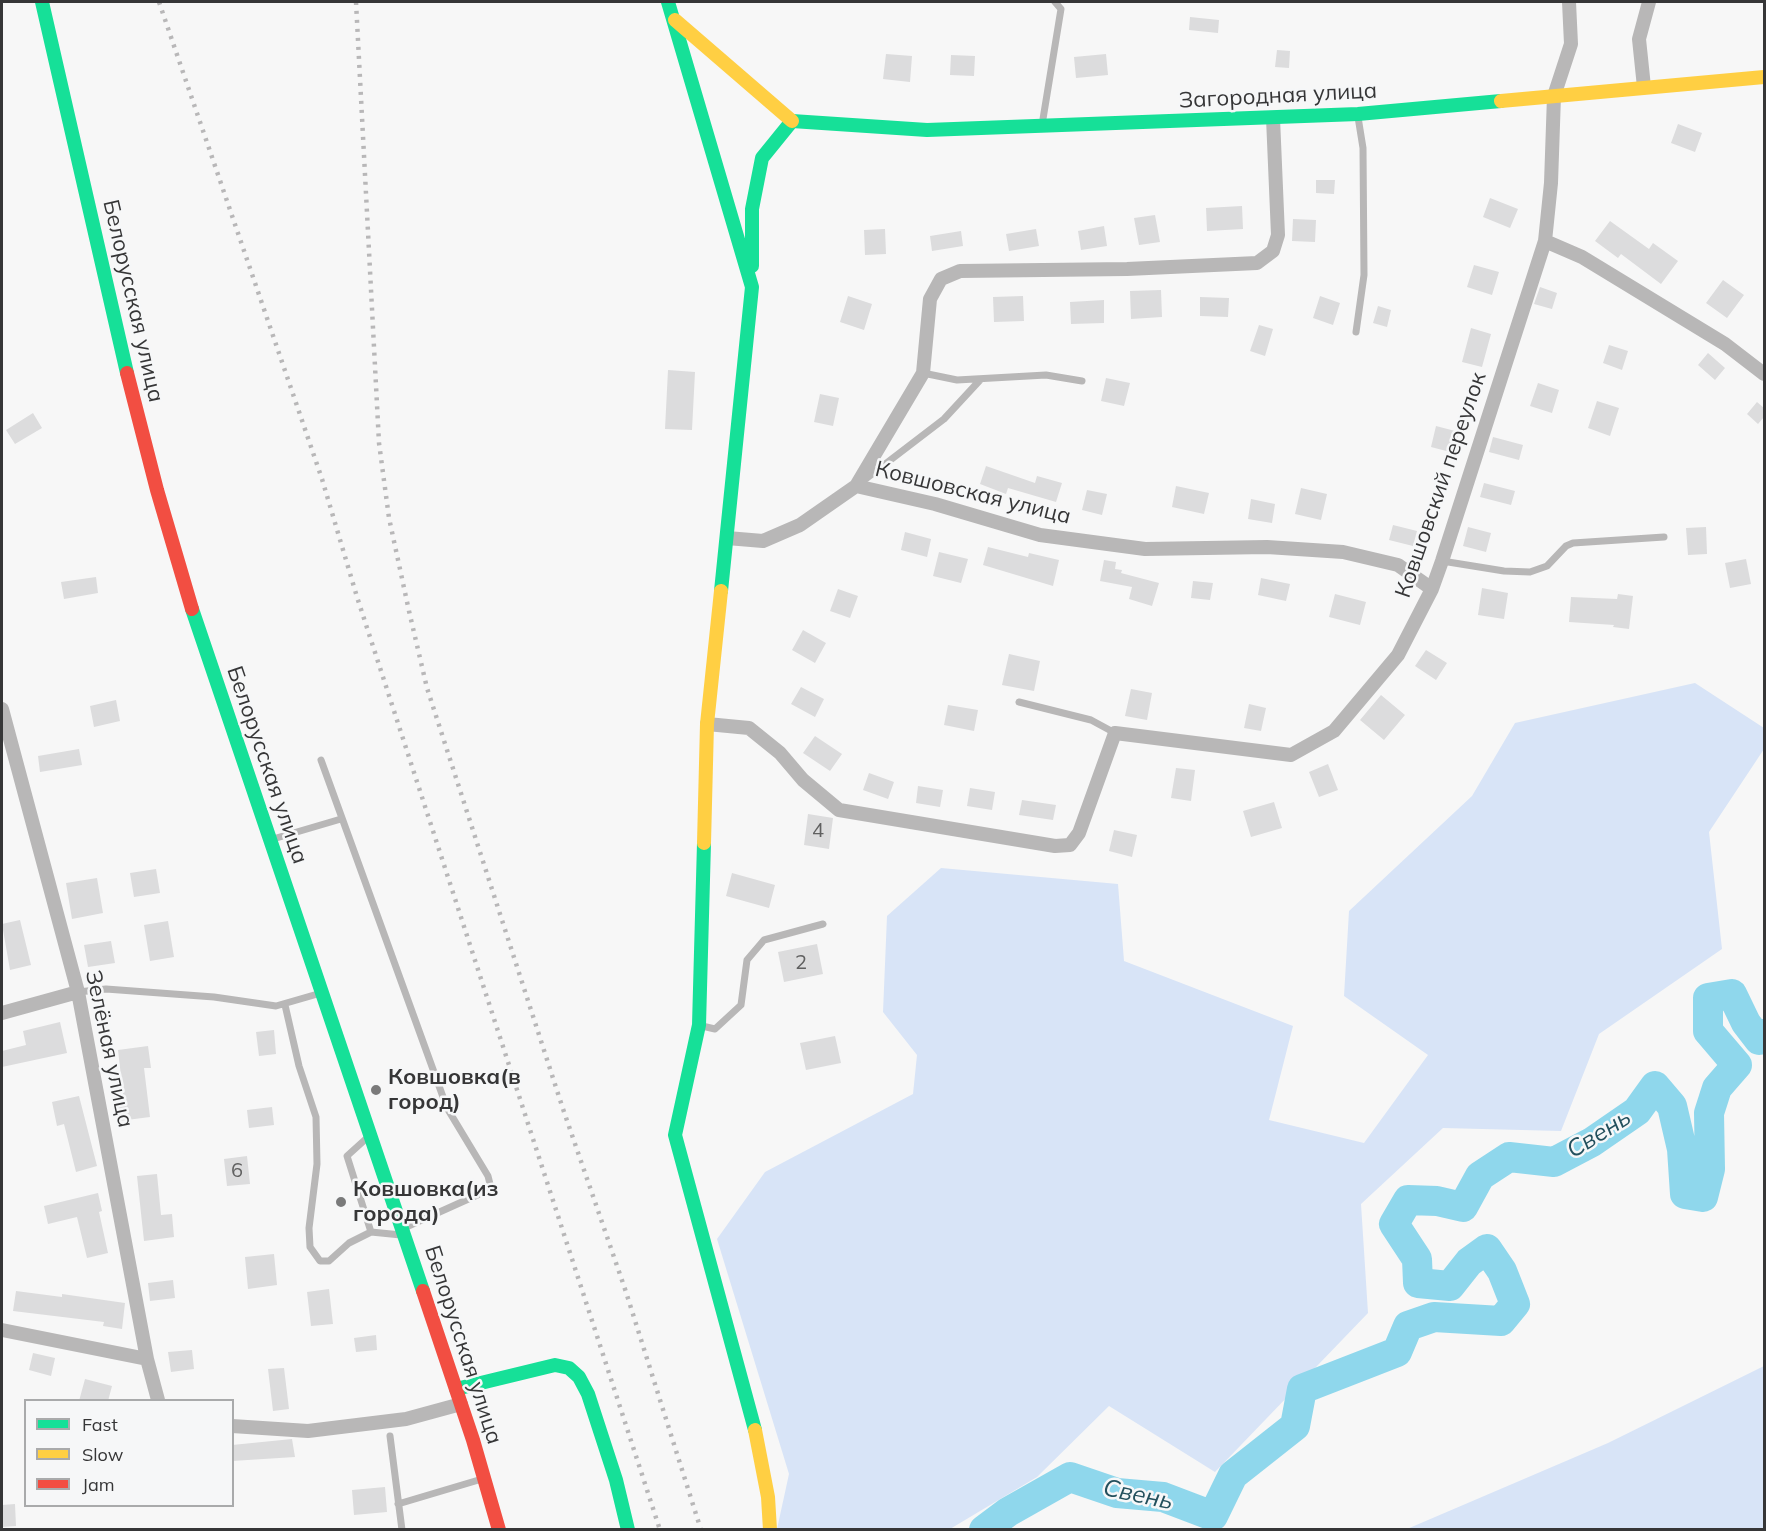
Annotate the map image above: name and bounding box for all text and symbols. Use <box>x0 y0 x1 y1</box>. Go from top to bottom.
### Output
street label: Загородная улица <box>1178 78 1378 114</box>
street label: Белорусская улица <box>97 197 169 405</box>
street label: Ковшовский переулок <box>1390 369 1492 601</box>
street label: Ковшовская улица <box>872 456 1074 530</box>
street label: Белорусская улица <box>221 663 313 867</box>
house number: 4 <box>812 819 824 843</box>
house number: 2 <box>795 951 807 975</box>
street label: Зелёная улица <box>79 968 139 1130</box>
place label: Ковшовка(в город) <box>388 1064 521 1116</box>
marker: Ковшовка(в город) <box>369 1083 383 1097</box>
water label: Свень <box>1561 1103 1637 1165</box>
house number: 6 <box>231 1159 243 1183</box>
place label: Ковшовка(из города) <box>353 1176 498 1228</box>
marker: Ковшовка(из города) <box>334 1195 348 1209</box>
street label: Белорусская улица <box>418 1242 508 1448</box>
legend <box>24 1399 234 1507</box>
text: Fast <box>82 1413 118 1436</box>
text: Slow <box>82 1443 123 1466</box>
text: Jam <box>82 1473 115 1496</box>
water label: Свень <box>1100 1474 1176 1516</box>

